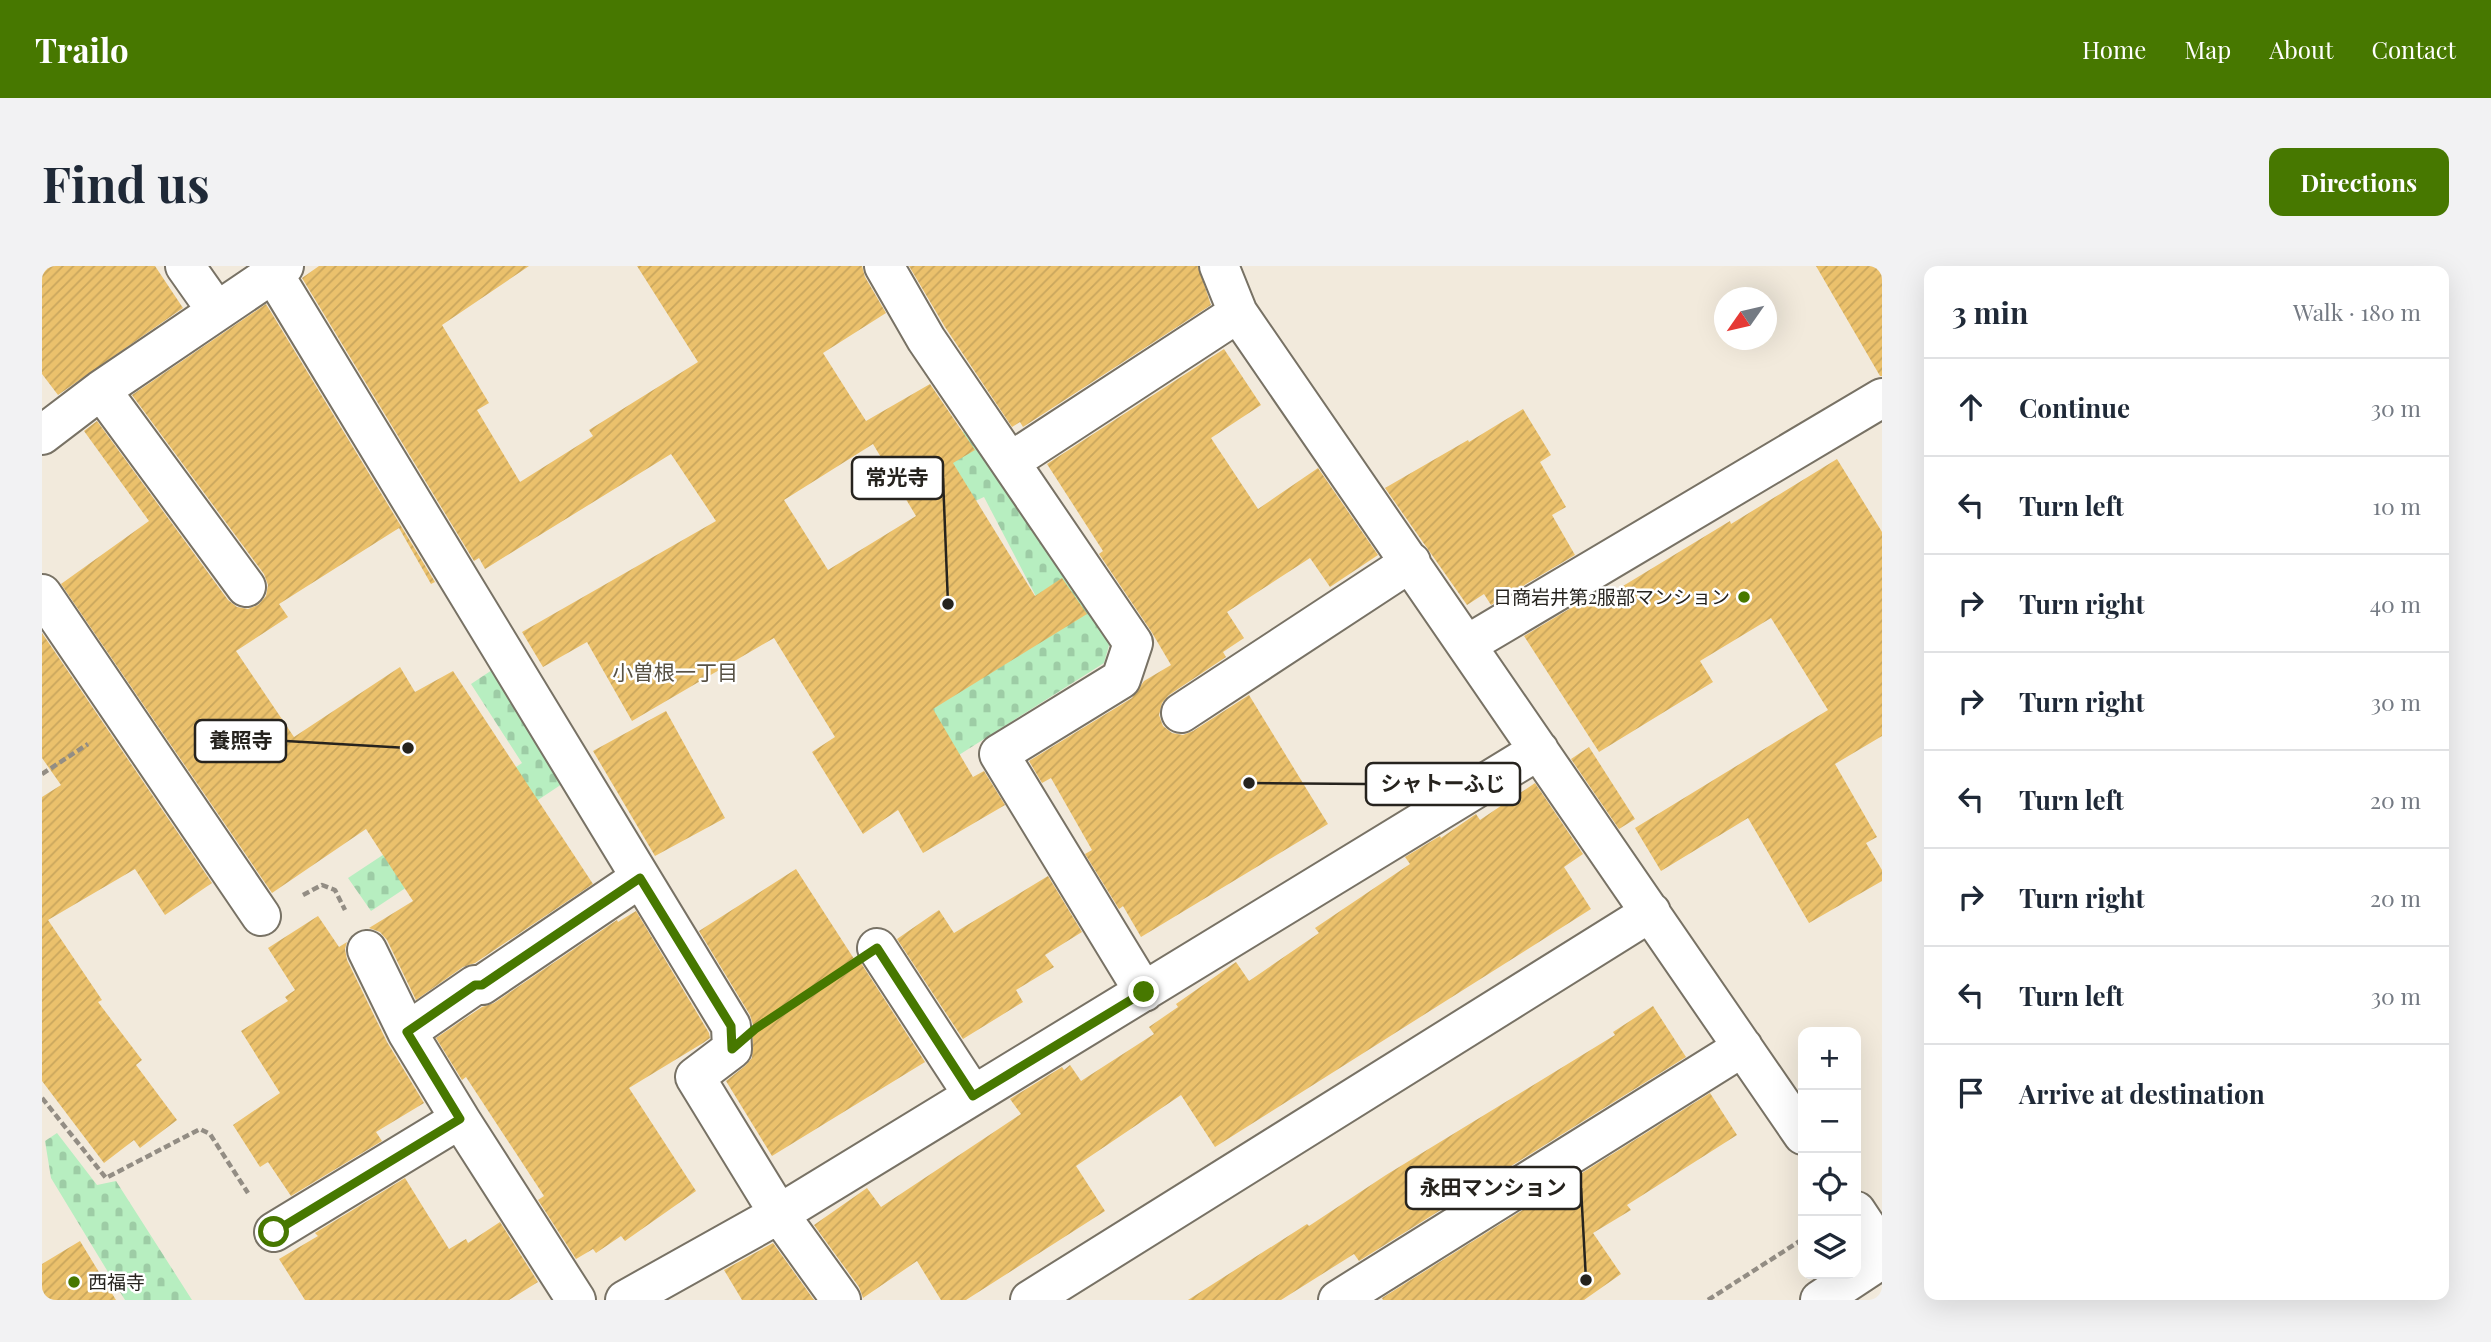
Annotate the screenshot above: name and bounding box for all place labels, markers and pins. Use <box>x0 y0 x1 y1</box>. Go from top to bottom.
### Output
callout: 常光寺 <box>852 457 943 499</box>
place label: 日商岩井第2服部マンション <box>1493 583 1730 609</box>
marker: 日商岩井第2服部マンション <box>1736 589 1752 605</box>
callout: 養照寺 <box>195 720 286 762</box>
callout: シャトーふじ <box>1366 763 1520 805</box>
callout: 永田マンション <box>1406 1167 1581 1209</box>
place label: 西福寺 <box>88 1268 145 1294</box>
marker: 西福寺 <box>66 1274 82 1290</box>

